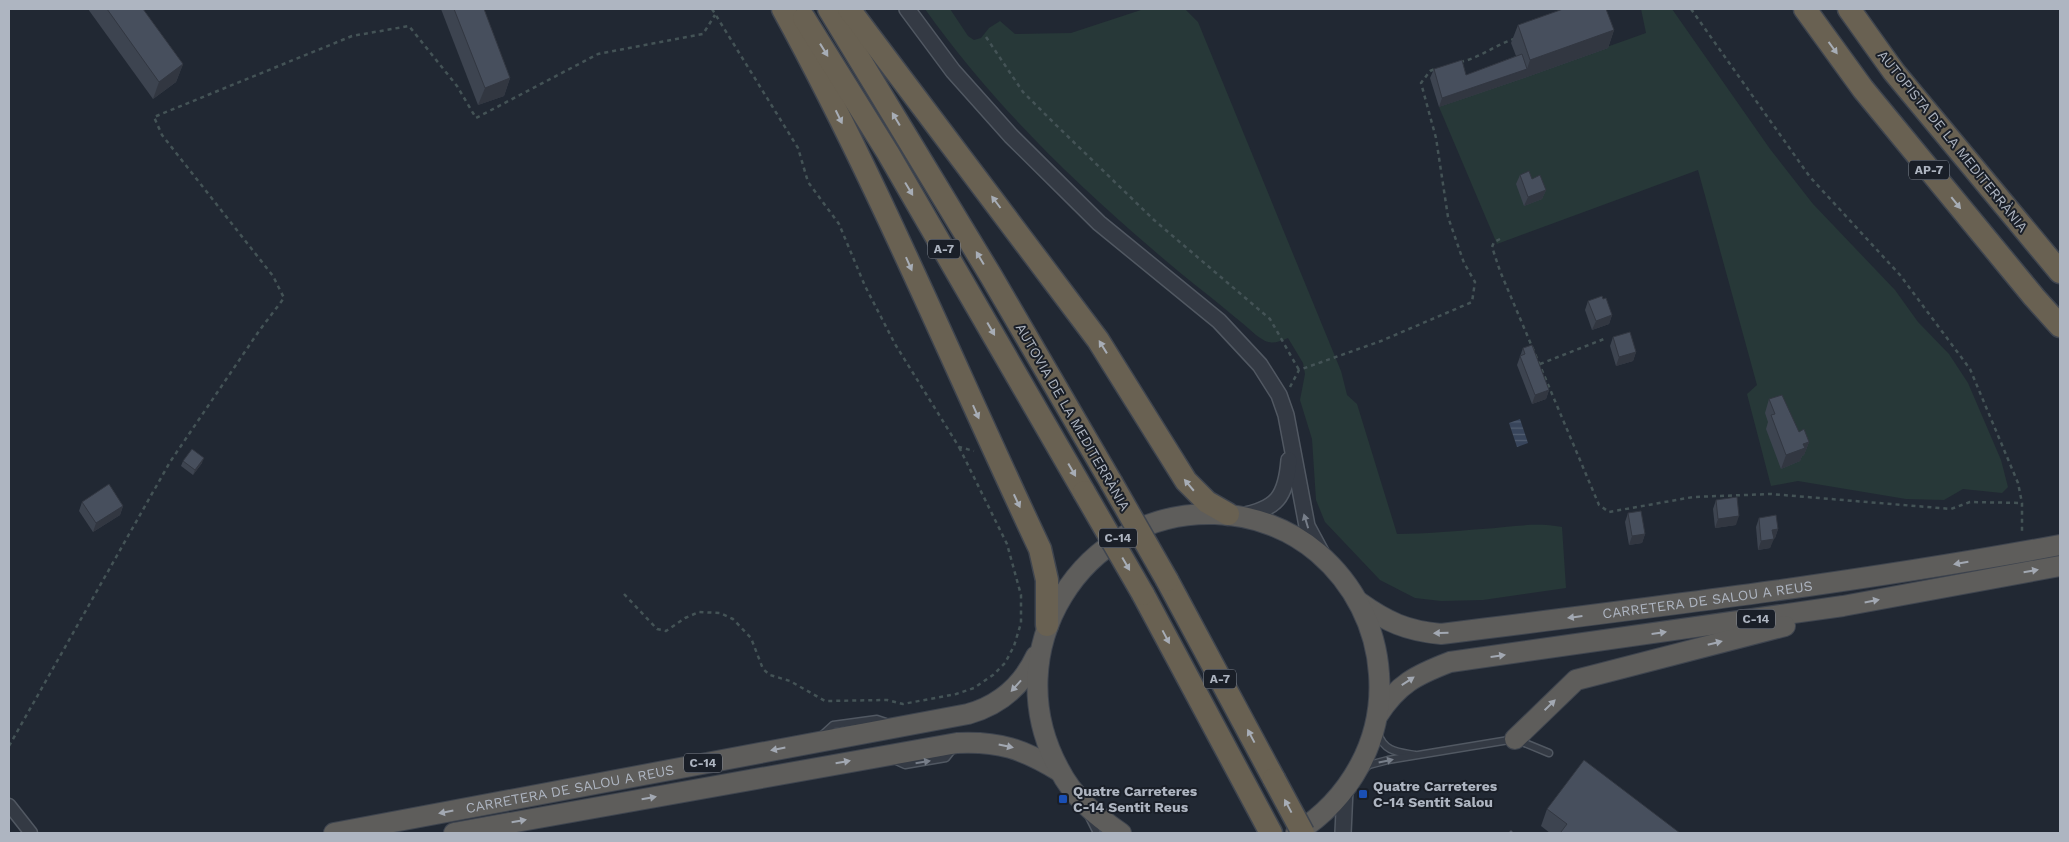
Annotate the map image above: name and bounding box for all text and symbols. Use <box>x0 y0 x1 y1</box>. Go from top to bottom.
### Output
one-way arrow <box>1828 41 1838 55</box>
one-way arrow <box>819 44 828 57</box>
street label: AUTOPISTA DE LA MEDITERRÀNIA <box>1875 47 2031 235</box>
one-way arrow <box>835 110 843 124</box>
one-way arrow <box>892 113 901 126</box>
road number: AP-7 <box>1909 160 1949 180</box>
one-way arrow <box>904 182 913 195</box>
one-way arrow <box>991 195 1001 209</box>
one-way arrow <box>1951 196 1962 209</box>
road number: A-7 <box>928 240 960 258</box>
one-way arrow <box>976 252 985 265</box>
one-way arrow <box>906 257 914 271</box>
one-way arrow <box>987 321 995 336</box>
street label: AUTOVIA DE LA MEDITERRÀNIA <box>1013 321 1133 513</box>
one-way arrow <box>1098 341 1107 354</box>
one-way arrow <box>973 405 981 419</box>
one-way arrow <box>1067 463 1076 476</box>
one-way arrow <box>1184 478 1195 491</box>
one-way arrow <box>1014 494 1022 508</box>
one-way arrow <box>1301 513 1309 528</box>
road number: C-14 <box>1099 528 1137 548</box>
one-way arrow <box>1122 558 1131 571</box>
one-way arrow <box>1952 560 1968 568</box>
one-way arrow <box>2024 567 2039 575</box>
street label: CARRETERA DE SALOU A REUS <box>1601 577 1814 622</box>
one-way arrow <box>1864 596 1880 604</box>
road number: C-14 <box>1737 610 1775 628</box>
one-way arrow <box>1567 613 1583 621</box>
one-way arrow <box>1433 629 1449 637</box>
one-way arrow <box>1651 629 1667 637</box>
one-way arrow <box>1162 631 1171 644</box>
one-way arrow <box>1708 639 1723 647</box>
one-way arrow <box>1491 651 1507 659</box>
road number: A-7 <box>1204 670 1236 689</box>
one-way arrow <box>1402 677 1415 686</box>
one-way arrow <box>1010 680 1022 692</box>
one-way arrow <box>1544 699 1556 711</box>
one-way arrow <box>1246 729 1255 742</box>
one-way arrow <box>998 742 1014 750</box>
one-way arrow <box>770 745 785 753</box>
road number: C-14 <box>684 754 722 772</box>
one-way arrow <box>1379 757 1395 765</box>
one-way arrow <box>835 758 851 766</box>
one-way arrow <box>915 758 931 766</box>
street label: CARRETERA DE SALOU A REUS <box>464 761 675 816</box>
place label: Quatre Carreteres C-14 Sentit Salou <box>1373 778 1498 810</box>
place label: Quatre Carreteres C-14 Sentit Reus <box>1073 783 1198 815</box>
marker: Quatre Carreteres C-14 Sentit Salou <box>1357 788 1369 800</box>
one-way arrow <box>641 793 657 801</box>
marker: Quatre Carreteres C-14 Sentit Reus <box>1057 793 1069 805</box>
one-way arrow <box>1284 799 1293 813</box>
one-way arrow <box>439 808 454 816</box>
one-way arrow <box>512 817 528 825</box>

